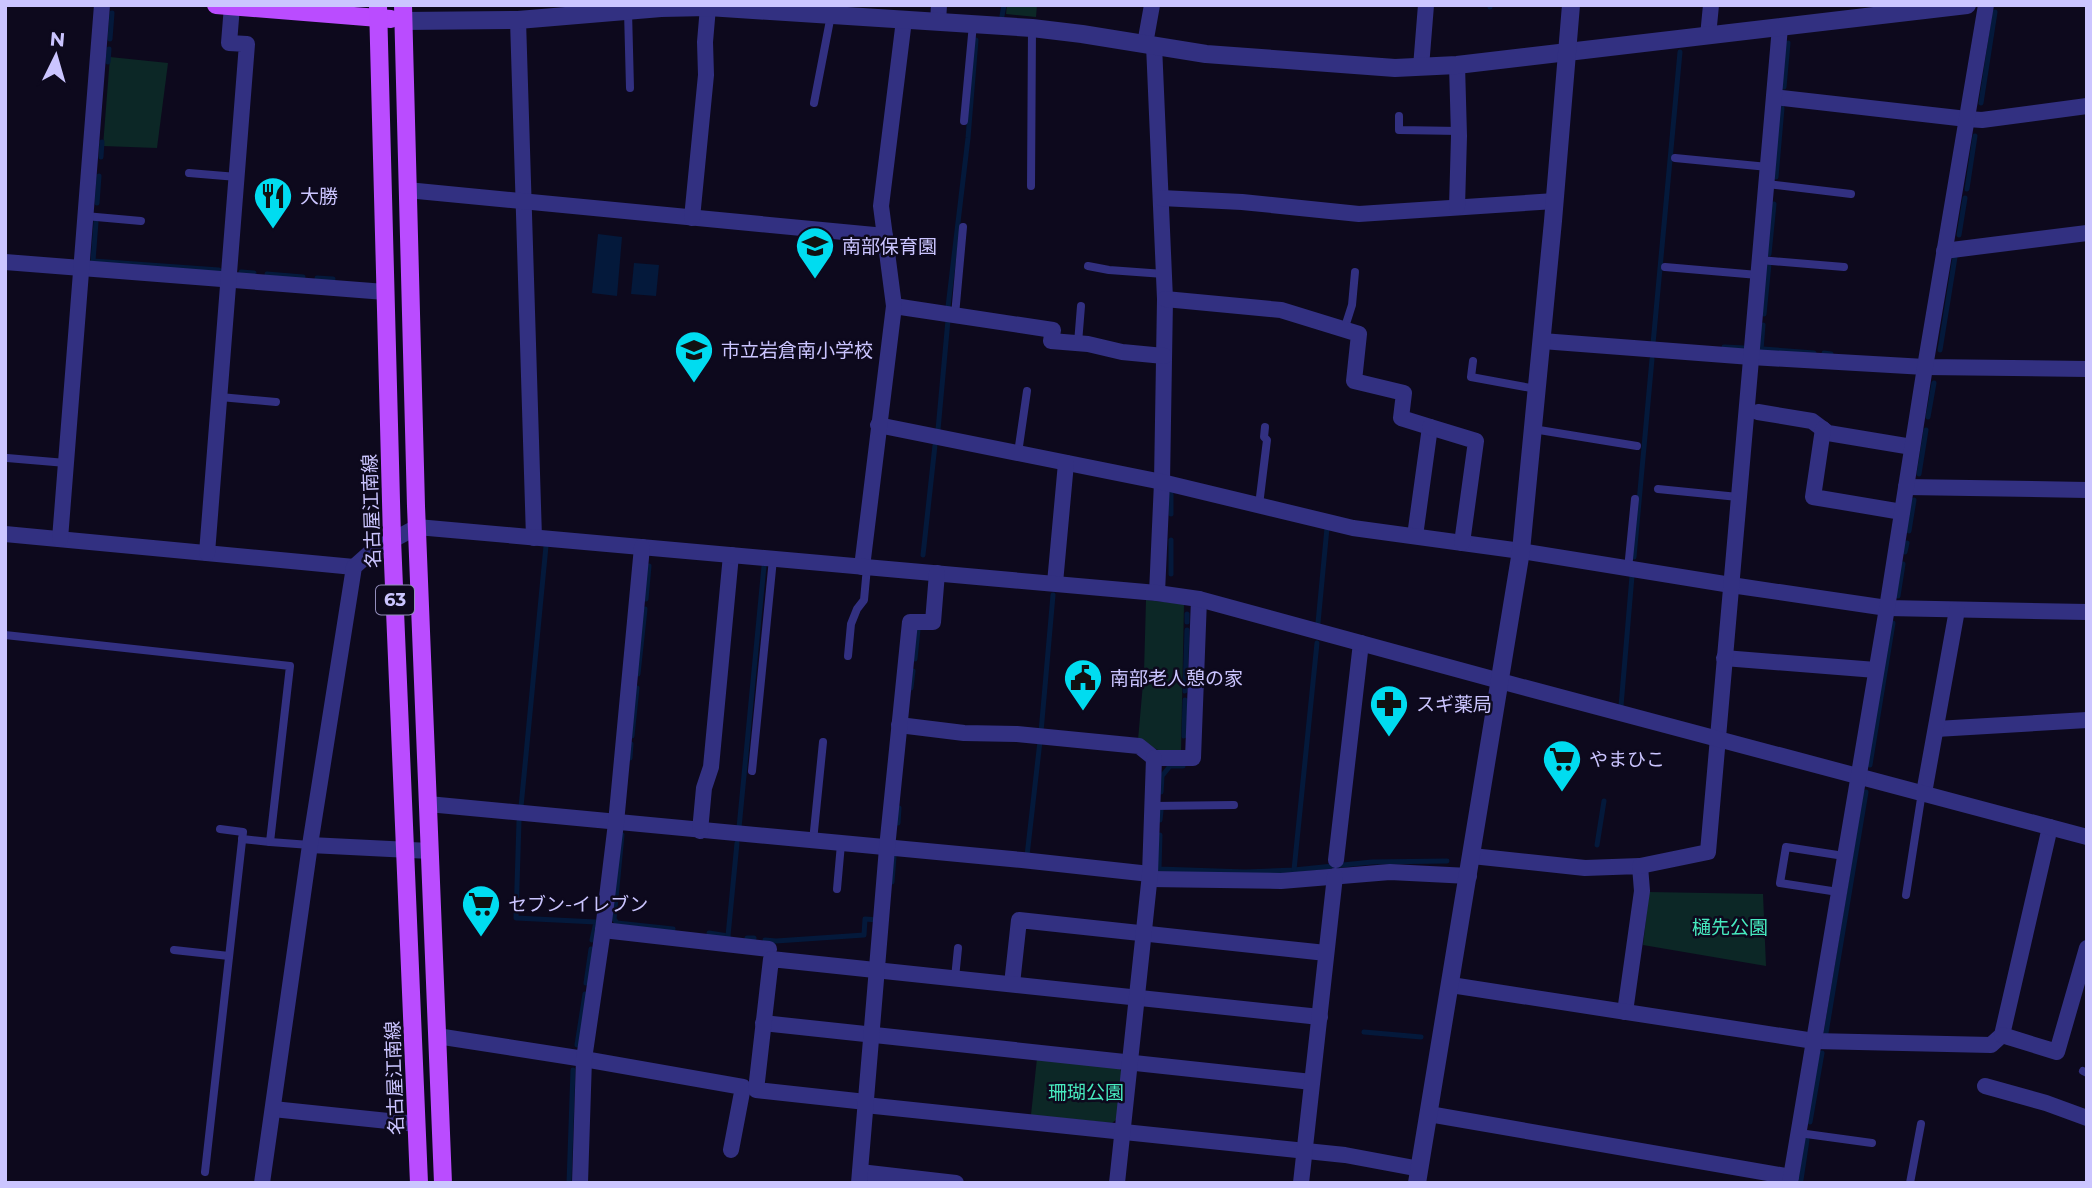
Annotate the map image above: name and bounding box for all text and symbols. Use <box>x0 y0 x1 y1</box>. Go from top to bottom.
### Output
north arrow <box>21 21 91 91</box>
text: N <box>49 27 66 52</box>
restaurant icon: 大勝 <box>252 175 294 230</box>
place label: 大勝 <box>300 185 338 208</box>
school or university icon: 南部保育園 <box>794 225 836 280</box>
place label: 南部保育園 <box>842 235 937 258</box>
school or university icon: 市立岩倉南小学校 <box>673 329 715 384</box>
place label: 市立岩倉南小学校 <box>721 339 873 362</box>
street label: 名古屋江南線 <box>358 454 385 568</box>
road number: 63 <box>376 586 414 614</box>
public building icon: 南部老人憩の家 <box>1062 657 1104 712</box>
place label: 南部老人憩の家 <box>1110 667 1243 690</box>
pharmacy icon: スギ薬局 <box>1368 683 1410 738</box>
place label: スギ薬局 <box>1416 693 1492 716</box>
supermarket icon: やまひこ <box>1541 738 1583 793</box>
place label: やまひこ <box>1589 748 1665 771</box>
supermarket icon: セブン-イレブン <box>460 883 502 938</box>
place label: セブン-イレブン <box>508 893 648 916</box>
park label: 樋先公園 <box>1692 916 1768 939</box>
street label: 名古屋江南線 <box>381 1021 408 1135</box>
park label: 珊瑚公園 <box>1048 1081 1124 1104</box>

